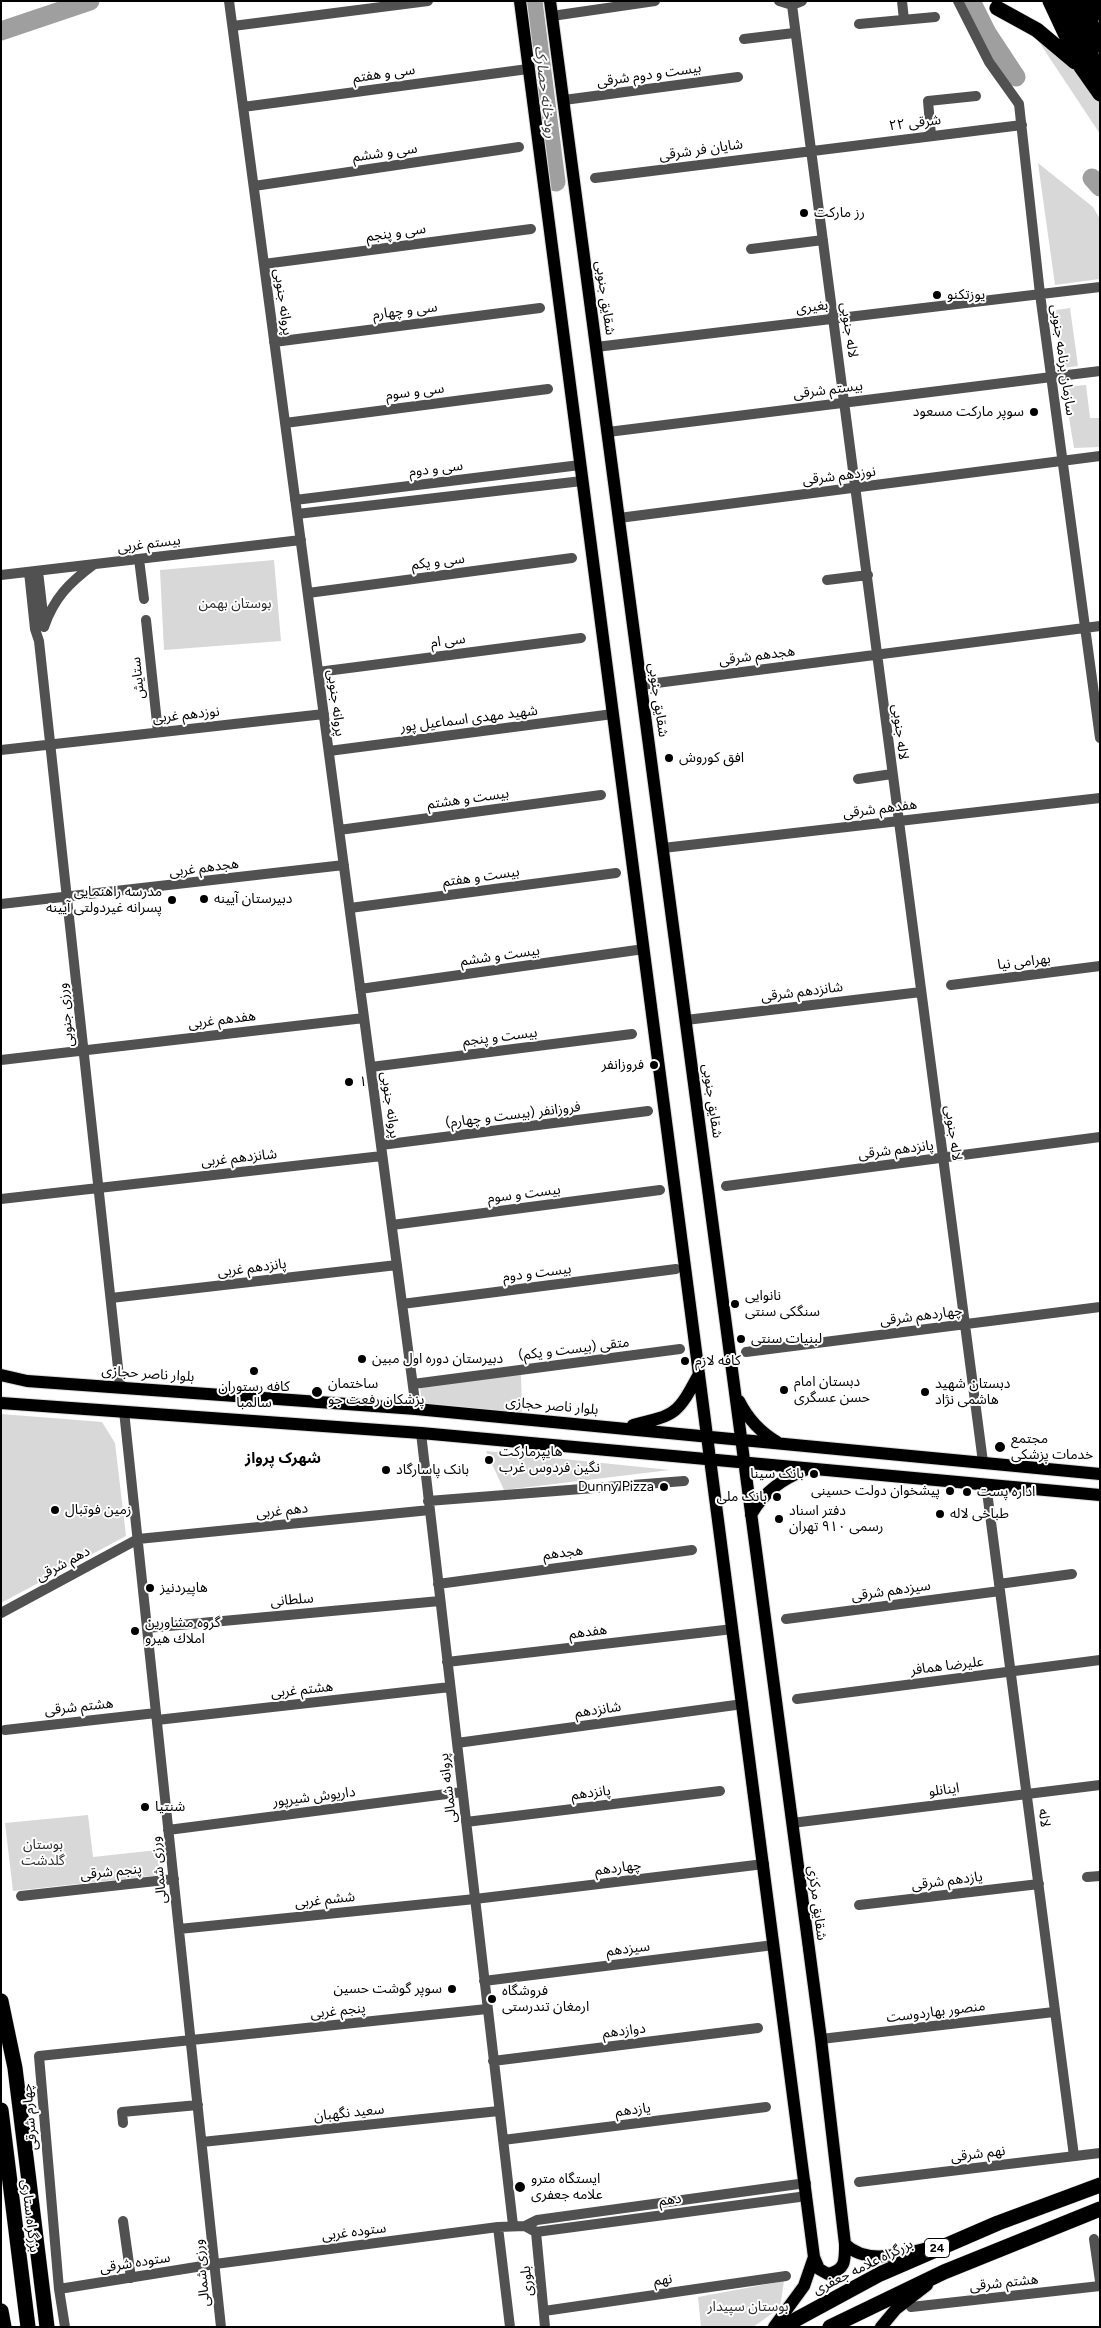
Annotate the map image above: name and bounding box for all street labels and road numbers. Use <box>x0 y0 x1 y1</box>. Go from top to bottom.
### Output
street label: بیست و دوم شرقی <box>596 59 702 91</box>
street label: سی و هفتم <box>352 61 416 87</box>
street label: ۲۲ شرقی <box>888 111 942 135</box>
street label: شایان فر شرقی <box>658 136 744 164</box>
street label: سی و ششم <box>352 140 418 166</box>
street label: سی و پنجم <box>365 220 427 246</box>
street label: شقایق جنوبی <box>591 260 619 336</box>
street label: پروانه جنوبی <box>270 268 296 336</box>
street label: بغیری <box>795 297 829 317</box>
street label: سی و چهارم <box>372 299 438 323</box>
street label: لاله جنوبی <box>837 301 861 359</box>
street label: سازمان برنامه جنوبی <box>1047 303 1079 417</box>
street label: بیستم شرقی <box>792 377 864 403</box>
street label: سی و سوم <box>385 380 445 404</box>
street label: سی و دوم <box>408 457 464 481</box>
street label: نوزدهم شرقی <box>801 463 877 489</box>
street label: بیستم غربی <box>116 532 182 556</box>
street label: سی و یکم <box>410 550 466 574</box>
street label: سی ام <box>430 631 466 651</box>
street label: هجدهم شرقی <box>718 643 796 669</box>
street label: ستایش <box>127 656 149 700</box>
street label: شقایق جنوبی <box>644 662 672 738</box>
street label: پروانه جنوبی <box>324 669 348 737</box>
street label: شهید مهدی اسماعیل پور <box>399 702 539 736</box>
street label: نوزدهم غربی <box>152 703 220 727</box>
street label: لاله جنوبی <box>888 703 912 761</box>
street label: بیست و هشتم <box>426 785 510 813</box>
street label: هفدهم شرقی <box>842 796 918 822</box>
street label: هجدهم غربی <box>168 855 240 881</box>
street label: بیست و هفتم <box>441 863 521 891</box>
street label: بیست و ششم <box>459 942 541 970</box>
street label: بهرامی نیا <box>996 950 1052 974</box>
street label: شانزدهم شرقی <box>760 979 844 1005</box>
street label: ورزی جنوبی <box>54 982 78 1048</box>
street label: هفدهم غربی <box>187 1008 257 1032</box>
street label: بیست و پنجم <box>462 1024 538 1050</box>
street label: شقایق جنوبی <box>698 1063 726 1139</box>
street label: پروانه جنوبی <box>377 1071 403 1139</box>
street label: فروزانفر (بیست و چهارم) <box>445 1098 581 1132</box>
street label: لاله جنوبی <box>941 1104 965 1162</box>
street label: پانزدهم شرقی <box>857 1137 935 1163</box>
street label: شانزدهم غربی <box>200 1146 278 1170</box>
street label: بیست و سوم <box>486 1181 562 1207</box>
street label: پانزدهم غربی <box>217 1255 287 1281</box>
street label: بیست و دوم <box>502 1260 572 1286</box>
street label: چهاردهم شرقی <box>879 1303 963 1329</box>
street label: متقی (بیست و یکم) <box>518 1334 630 1364</box>
street label: بلوار ناصر حجازی <box>101 1362 195 1386</box>
street label: بلوار ناصر حجازی <box>505 1394 599 1418</box>
street label: دهم غربی <box>255 1500 309 1522</box>
street label: هجدهم <box>542 1542 584 1564</box>
street label: دهم شرقی <box>33 1543 93 1585</box>
street label: سیزدهم شرقی <box>850 1577 932 1605</box>
street label: سلطانی <box>270 1590 314 1610</box>
street label: هفدهم <box>568 1621 608 1643</box>
street label: علیرضا همافر <box>909 1653 985 1679</box>
street label: هشتم غربی <box>270 1678 334 1702</box>
street label: هشتم شرقی <box>44 1695 114 1719</box>
street label: شانزدهم <box>574 1698 622 1722</box>
street label: پروانه شمالی <box>435 1752 461 1824</box>
street label: اینانلو <box>928 1780 960 1800</box>
street label: پانزدهم <box>570 1782 612 1804</box>
street label: داریوش شیرپور <box>272 1784 356 1810</box>
street label: لاله <box>1034 1808 1054 1828</box>
street label: ورزی شمالی <box>147 1835 171 1905</box>
street label: چهاردهم <box>594 1857 642 1879</box>
street label: پنجم شرقی <box>79 1860 143 1884</box>
street label: شقایق مرکزی <box>804 1865 830 1941</box>
street label: یازدهم شرقی <box>910 1868 984 1894</box>
street label: ششم غربی <box>294 1888 356 1912</box>
street label: سیزدهم <box>605 1938 651 1960</box>
street label: منصور بهاردوست <box>886 1998 986 2026</box>
street label: پنجم غربی <box>310 2000 366 2022</box>
street label: دوازدهم <box>601 2020 647 2042</box>
street label: چهارم شرقی <box>19 2083 41 2151</box>
street label: یازدهم <box>614 2099 652 2121</box>
street label: سعید نگهبان <box>313 2101 385 2125</box>
street label: نهم شرقی <box>950 2142 1006 2166</box>
street label: بزرگراه ستاری <box>17 2179 43 2253</box>
street label: دهم <box>658 2190 682 2210</box>
street label: ستوده غربی <box>321 2220 387 2244</box>
street label: بزرگراه علامه جعفری <box>810 2236 916 2298</box>
street label: ورزی شمالی <box>190 2238 214 2308</box>
road number: 24 <box>924 2238 950 2258</box>
street label: ستوده شرقی <box>98 2249 172 2277</box>
street label: بلوری <box>517 2265 537 2297</box>
street label: نهم <box>653 2270 673 2290</box>
street label: هشتم شرقی <box>969 2271 1039 2295</box>

